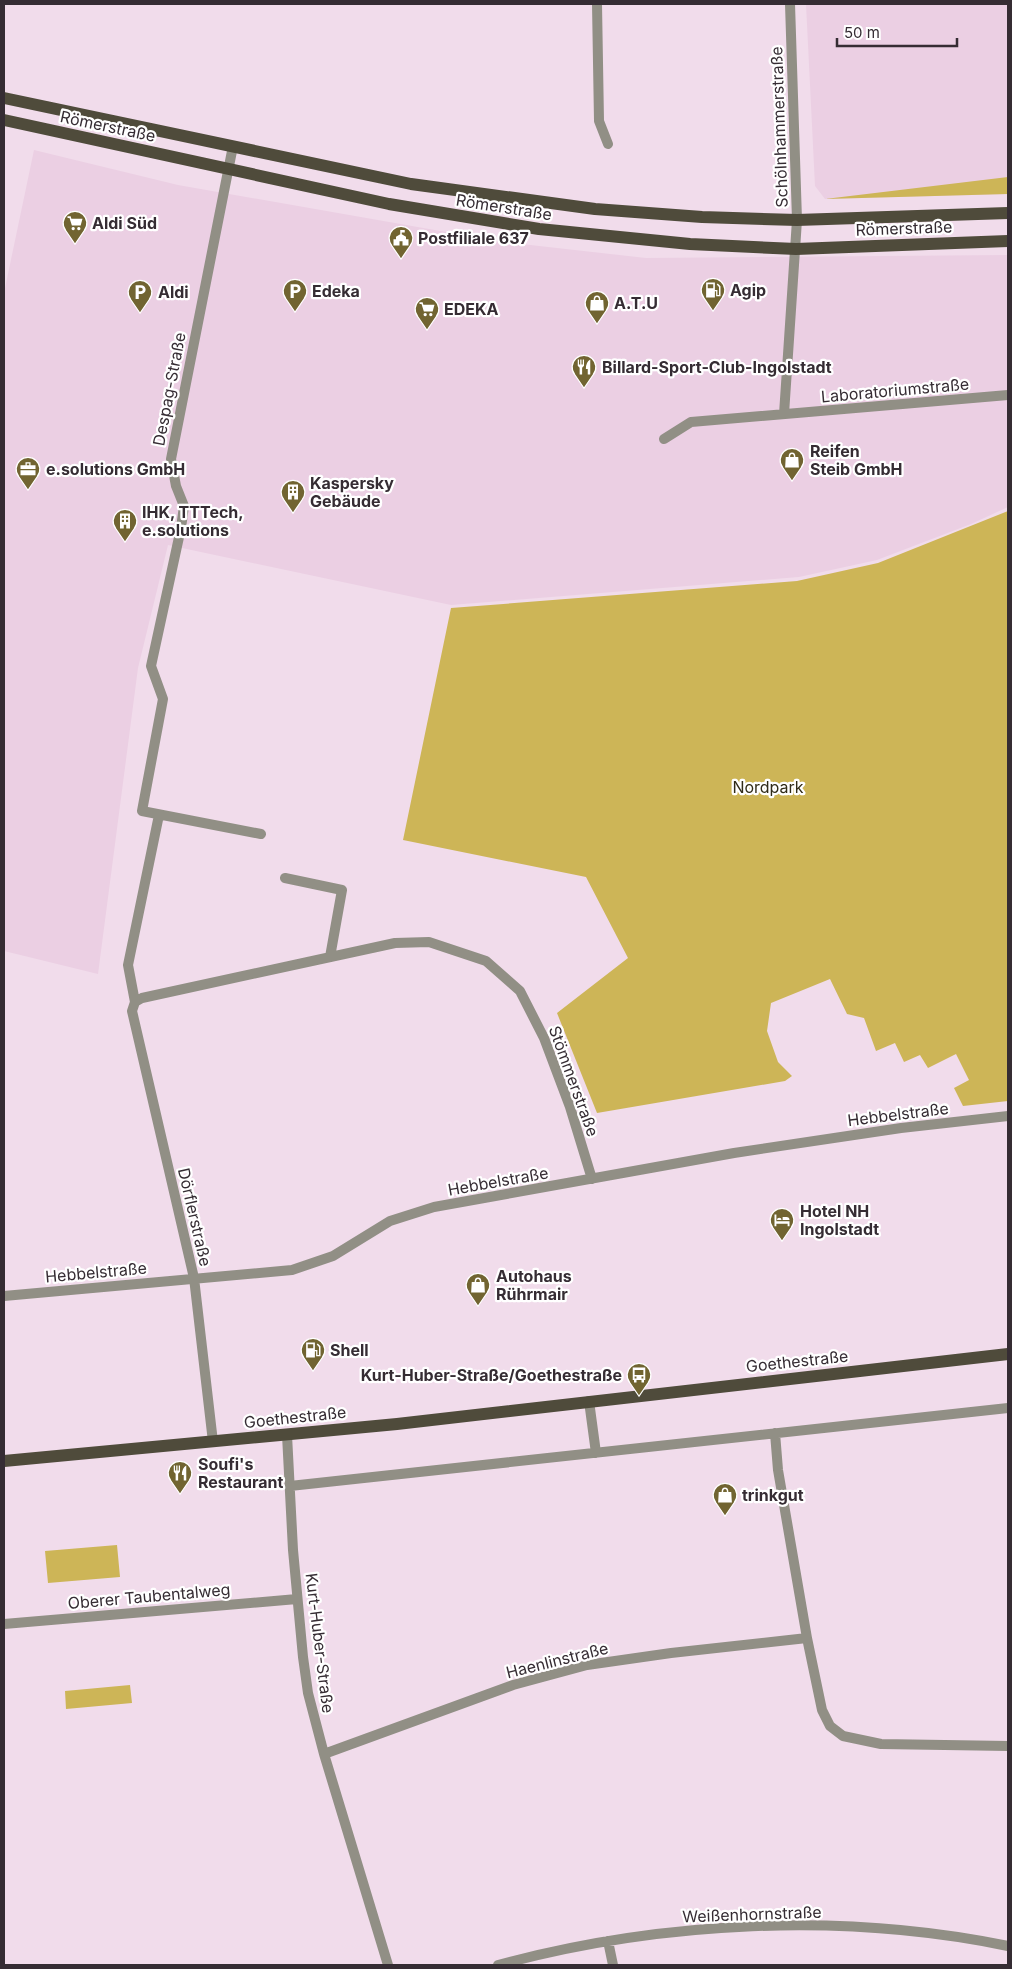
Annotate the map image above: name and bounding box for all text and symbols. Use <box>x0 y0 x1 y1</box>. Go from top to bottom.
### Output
scale bar <box>837 15 957 47</box>
text: 50 m <box>844 23 880 42</box>
street label: Schölnhammerstraße <box>766 46 792 208</box>
street label: Römerstraße <box>59 106 157 146</box>
street label: Römerstraße <box>455 190 553 224</box>
supermarket icon: Aldi Süd <box>62 210 88 244</box>
place label: Aldi Süd <box>92 213 157 233</box>
street label: Römerstraße <box>855 216 953 240</box>
public building icon: Postfiliale 637 <box>388 225 414 259</box>
place label: Postfiliale 637 <box>418 228 529 248</box>
fuel station icon: Agip <box>700 277 726 311</box>
parking icon: Edeka <box>282 278 308 312</box>
parking icon: Aldi <box>127 279 153 313</box>
place label: Agip <box>730 280 766 300</box>
place label: Edeka <box>312 281 360 301</box>
place label: Aldi <box>158 282 189 302</box>
shop icon: A.T.U <box>584 290 610 324</box>
place label: A.T.U <box>614 293 658 313</box>
supermarket icon: EDEKA <box>414 296 440 330</box>
place label: EDEKA <box>444 299 499 319</box>
street label: Despag-Straße <box>148 331 190 447</box>
restaurant icon: Billard-Sport-Club-Ingolstadt <box>571 354 597 388</box>
place label: Billard-Sport-Club-Ingolstadt <box>602 357 832 377</box>
street label: Laboratoriumstraße <box>820 374 970 406</box>
place label: Reifen Steib GmbH <box>810 441 903 479</box>
shop icon: Reifen Steib GmbH <box>779 447 805 481</box>
office icon: e.solutions GmbH <box>15 456 41 490</box>
place label: e.solutions GmbH <box>46 459 185 479</box>
place label: Kaspersky Gebäude <box>310 473 394 511</box>
building icon: Kaspersky Gebäude <box>280 479 306 513</box>
place label: IHK, TTTech, e.solutions <box>142 502 244 540</box>
building icon: IHK, TTTech, e.solutions <box>112 508 138 542</box>
park label: Nordpark <box>732 777 804 797</box>
street label: Stömmerstraße <box>545 1023 603 1139</box>
street label: Hebbelstraße <box>846 1098 950 1130</box>
street label: Hebbelstraße <box>446 1162 550 1200</box>
street label: Dörflerstraße <box>174 1166 216 1268</box>
place label: Hotel NH Ingolstadt <box>800 1201 879 1239</box>
hotel icon: Hotel NH Ingolstadt <box>769 1207 795 1241</box>
street label: Hebbelstraße <box>44 1258 148 1286</box>
place label: Autohaus Rührmair <box>496 1266 572 1304</box>
shop icon: Autohaus Rührmair <box>465 1272 491 1306</box>
fuel station icon: Shell <box>300 1337 326 1371</box>
place label: Shell <box>330 1340 369 1360</box>
street label: Goethestraße <box>745 1346 849 1376</box>
bus stop icon: Kurt-Huber-Straße/Goethestraße <box>626 1362 652 1396</box>
place label: Kurt-Huber-Straße/Goethestraße <box>361 1365 622 1385</box>
street label: Goethestraße <box>243 1402 347 1432</box>
place label: Soufi's Restaurant <box>198 1454 284 1492</box>
restaurant icon: Soufi's Restaurant <box>167 1460 193 1494</box>
shop icon: trinkgut <box>712 1482 738 1516</box>
place label: trinkgut <box>742 1485 804 1505</box>
street label: Kurt-Huber-Straße <box>301 1572 339 1714</box>
street label: Oberer Taubentalweg <box>67 1579 231 1613</box>
street label: Haenlinstraße <box>504 1638 610 1682</box>
street label: Weißenhornstraße <box>682 1902 822 1926</box>

